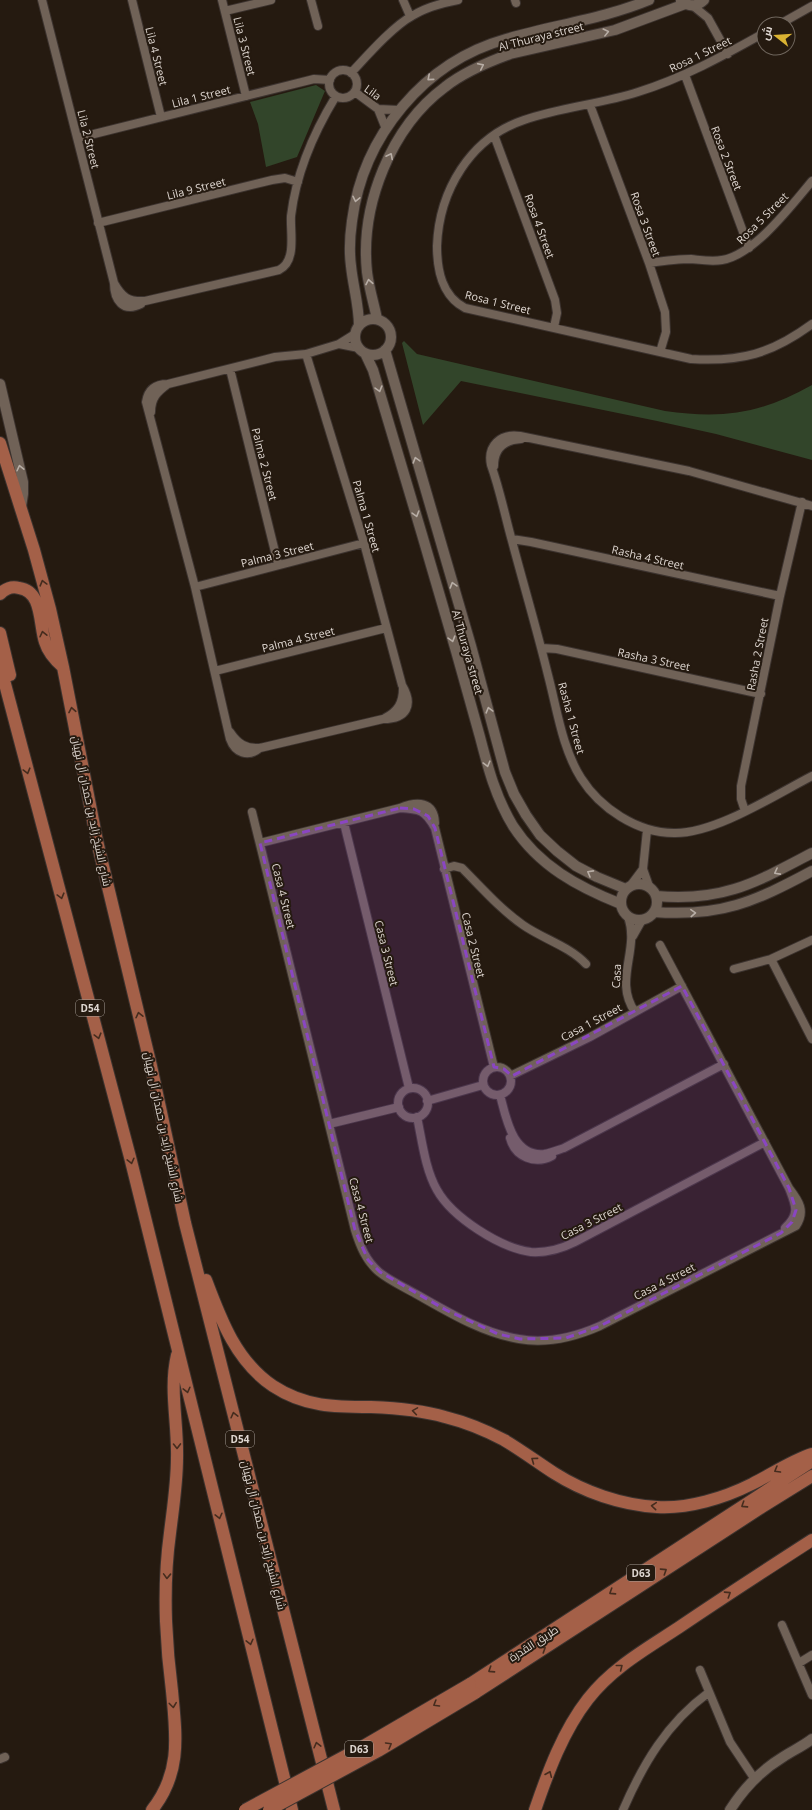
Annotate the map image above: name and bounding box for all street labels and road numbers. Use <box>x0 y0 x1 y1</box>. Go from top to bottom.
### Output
street label: Lila 3 Street <box>230 15 260 77</box>
street label: Al Thuraya street <box>497 18 585 54</box>
street label: Lila 4 Street <box>142 25 172 87</box>
street label: Rosa 1 Street <box>666 32 734 76</box>
street label: Lila 1 Street <box>170 81 232 111</box>
street label: Lila <box>362 81 384 103</box>
street label: Lila 2 Street <box>74 108 104 170</box>
street label: Rosa 2 Street <box>708 124 746 192</box>
street label: Lila 9 Street <box>165 173 227 203</box>
street label: Rosa 5 Street <box>733 189 791 247</box>
street label: Rosa 3 Street <box>627 190 665 258</box>
street label: Rosa 4 Street <box>521 192 559 260</box>
street label: Rosa 1 Street <box>463 287 533 317</box>
street label: Palma 2 Street <box>249 426 281 502</box>
street label: Palma 1 Street <box>350 478 385 554</box>
street label: Palma 3 Street <box>239 538 315 570</box>
street label: Rasha 4 Street <box>610 541 686 573</box>
street label: Al Thuraya street <box>449 608 487 696</box>
street label: Rasha 2 Street <box>743 616 771 692</box>
street label: Palma 4 Street <box>260 623 336 655</box>
street label: Rasha 3 Street <box>616 644 692 674</box>
street label: Rasha 1 Street <box>555 680 589 756</box>
street label: شارع الشيخ زايد بن حمدان آل نهيان <box>68 734 115 888</box>
street label: Casa 4 Street <box>269 862 299 930</box>
street label: Casa 2 Street <box>459 911 489 979</box>
street label: Casa 3 Street <box>372 919 402 987</box>
street label: Casa <box>608 963 624 989</box>
road number: D54 <box>76 1000 104 1016</box>
street label: Casa 1 Street <box>558 1000 624 1044</box>
street label: شارع الشيخ زايد بن حمدان آل نهيان <box>140 1050 187 1204</box>
street label: Casa 4 Street <box>346 1176 378 1244</box>
street label: Casa 3 Street <box>558 1199 624 1243</box>
street label: Casa 4 Street <box>631 1259 697 1303</box>
road number: D54 <box>226 1431 254 1447</box>
street label: شارع الشيخ زايد بن حمدان آل نهيان <box>237 1459 290 1611</box>
road number: D63 <box>627 1565 655 1581</box>
street label: طريق القدرة <box>505 1621 561 1665</box>
road number: D63 <box>345 1741 373 1757</box>

